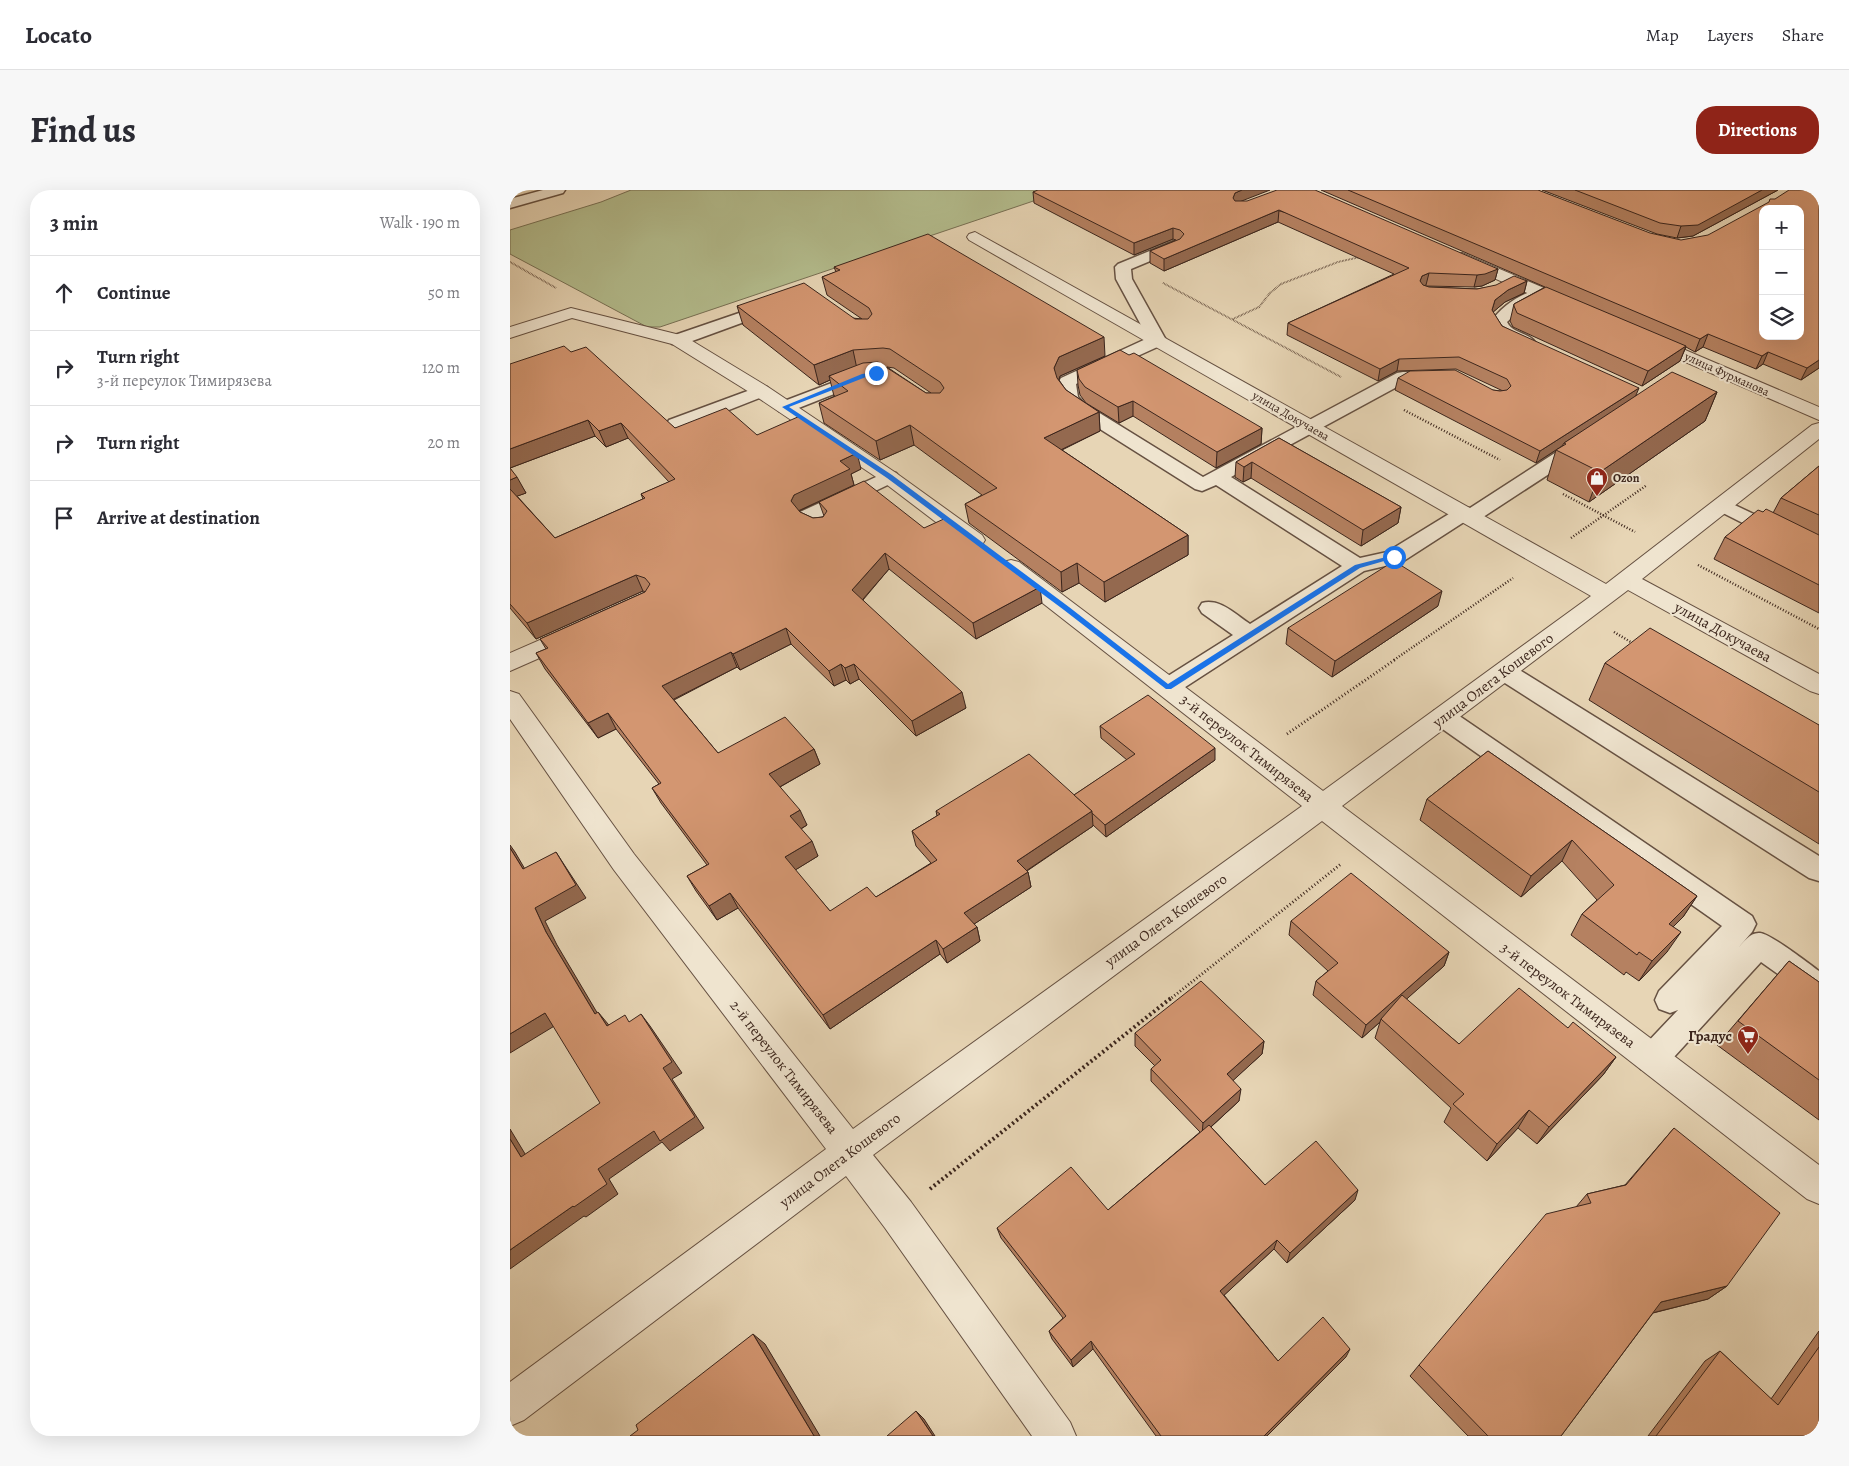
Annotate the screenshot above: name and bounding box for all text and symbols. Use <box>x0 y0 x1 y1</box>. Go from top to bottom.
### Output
text: Locato <box>25 19 92 51</box>
text: Map <box>1646 23 1679 47</box>
text: Layers <box>1707 23 1754 47</box>
text: Share <box>1782 23 1824 47</box>
text: Find us <box>30 106 136 154</box>
button: Directions <box>1696 106 1819 154</box>
map controls <box>1759 205 1804 340</box>
button: + <box>1759 205 1804 250</box>
text: 3 min <box>50 209 98 237</box>
text: Walk · 190 m <box>380 212 460 234</box>
button: − <box>1759 250 1804 295</box>
icon: ahead <box>50 279 78 307</box>
text: Continue <box>97 280 171 306</box>
text: 50 m <box>428 282 460 304</box>
button: layers <box>1759 295 1804 340</box>
text: Turn right <box>97 344 179 370</box>
street label: улица Фурманова <box>1681 348 1772 400</box>
icon: right <box>50 354 78 382</box>
text: 120 m <box>422 357 460 379</box>
route end <box>865 362 888 385</box>
text: 3-й переулок Тимирязева <box>97 370 272 392</box>
street label: улица Докучаева <box>1249 387 1333 445</box>
icon: right <box>50 429 78 457</box>
text: Turn right <box>97 430 179 456</box>
text: 20 m <box>427 432 460 454</box>
shop icon: Ozon <box>1585 466 1609 497</box>
place label: Ozon <box>1613 470 1640 486</box>
icon: arrive <box>50 504 78 532</box>
text: Arrive at destination <box>97 505 260 531</box>
route start <box>1383 546 1406 569</box>
street label: улица Докучаева <box>1670 597 1775 667</box>
street label: улица Олега Кошевого <box>1428 628 1558 733</box>
street label: 3-й переулок Тимирязева <box>1176 690 1318 806</box>
street label: улица Олега Кошевого <box>1100 869 1231 972</box>
street label: 3-й переулок Тимирязева <box>1497 938 1640 1052</box>
street label: 2-й переулок Тимирязева <box>725 996 843 1138</box>
supermarket icon: Градус <box>1736 1024 1760 1055</box>
place label: Градус <box>1688 1026 1732 1046</box>
street label: улица Олега Кошевого <box>775 1108 905 1213</box>

